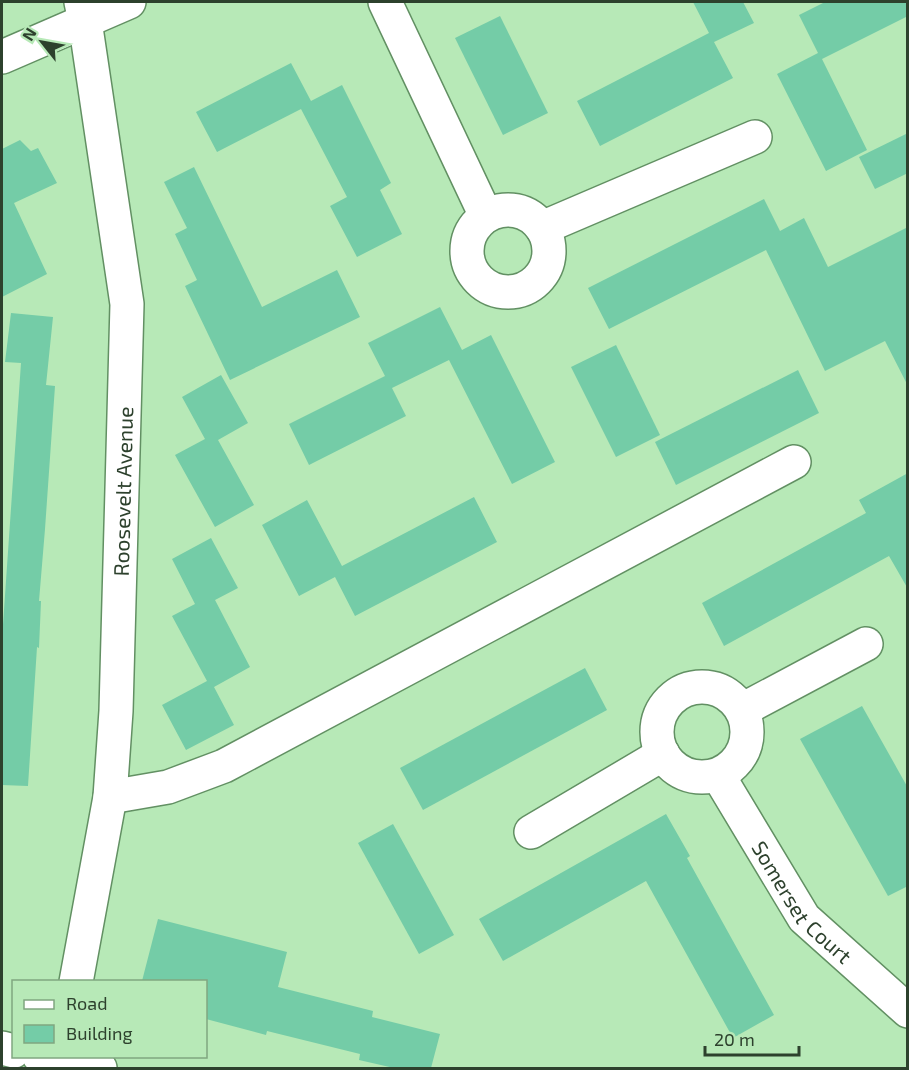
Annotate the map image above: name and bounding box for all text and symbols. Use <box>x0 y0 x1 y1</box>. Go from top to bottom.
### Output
north arrow <box>12 12 72 72</box>
text: N <box>18 24 40 44</box>
street label: Roosevelt Avenue <box>107 406 137 577</box>
street label: Somerset Court <box>748 836 857 968</box>
legend <box>12 980 207 1058</box>
text: Road <box>66 992 107 1014</box>
scale bar <box>705 1019 800 1057</box>
text: Building <box>66 1022 133 1044</box>
text: 20 m <box>714 1028 755 1050</box>

